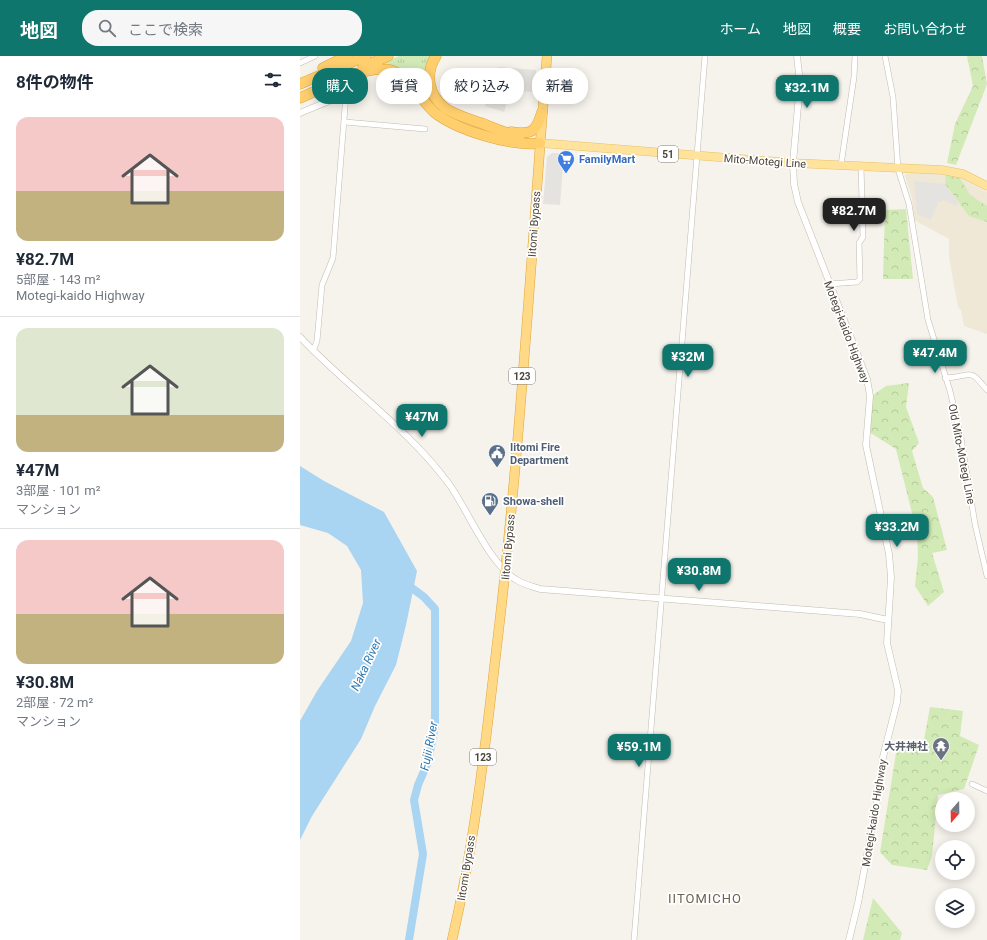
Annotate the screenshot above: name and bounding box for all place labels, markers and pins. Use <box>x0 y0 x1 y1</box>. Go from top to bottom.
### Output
pin: ¥32.1M <box>774 75 840 109</box>
supermarket icon: FamilyMart <box>556 149 576 174</box>
place label: FamilyMart <box>579 153 635 166</box>
pin: ¥82.7M <box>821 198 887 232</box>
pin: ¥47.4M <box>902 340 968 374</box>
pin: ¥32M <box>664 344 712 378</box>
pin: ¥47M <box>398 404 446 438</box>
place label: Iitomi Fire Department <box>510 441 569 467</box>
public building icon: Iitomi Fire Department <box>487 443 507 468</box>
fuel station icon: Showa-shell <box>480 491 500 516</box>
place label: Showa-shell <box>503 495 564 508</box>
pin: ¥33.2M <box>864 514 930 548</box>
pin: ¥30.8M <box>666 558 732 592</box>
pin: ¥59.1M <box>606 734 672 768</box>
temple icon: 大井神社 <box>931 736 951 761</box>
place label: 大井神社 <box>884 740 928 753</box>

